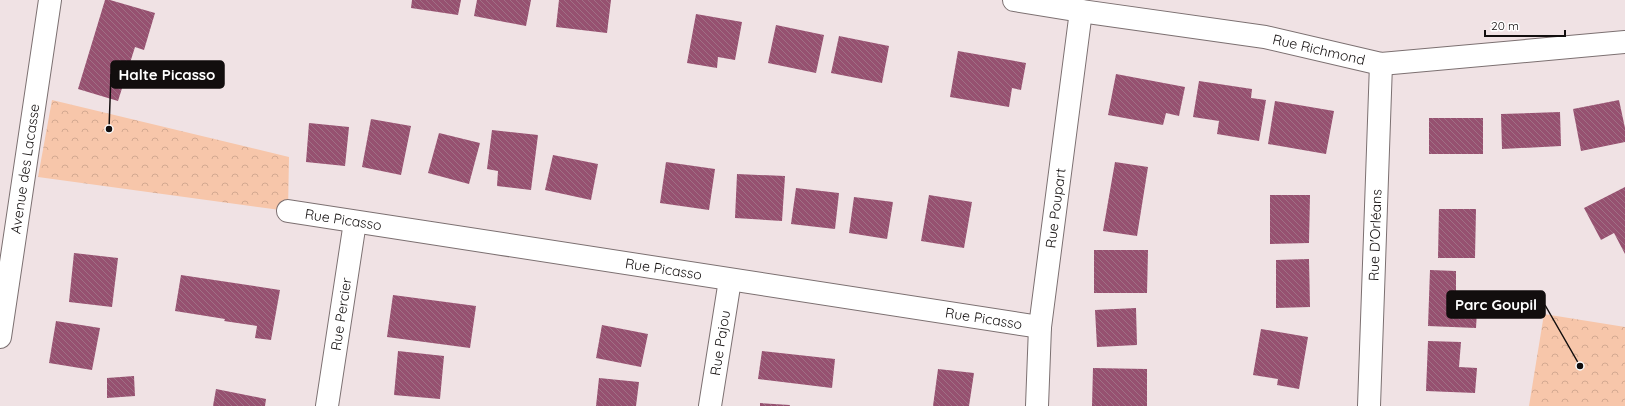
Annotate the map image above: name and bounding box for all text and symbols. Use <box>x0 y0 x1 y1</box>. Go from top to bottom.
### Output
scale bar <box>1485 12 1565 38</box>
text: 20 m <box>1491 18 1519 33</box>
street label: Rue Richmond <box>1271 30 1367 69</box>
callout: Halte Picasso <box>111 61 224 88</box>
text: Halte Picasso <box>119 65 215 84</box>
street label: Avenue des Lacasse <box>6 102 44 235</box>
street label: Rue Poupart <box>1041 167 1070 249</box>
street label: Rue D'Orléans <box>1364 189 1386 281</box>
street label: Rue Picasso <box>304 205 383 234</box>
street label: Rue Picasso <box>624 254 703 284</box>
street label: Rue Percier <box>327 276 356 352</box>
callout: Parc Goupil <box>1447 291 1545 318</box>
text: Parc Goupil <box>1455 295 1537 314</box>
street label: Rue Picasso <box>944 304 1024 333</box>
street label: Rue Pajou <box>706 309 734 377</box>

